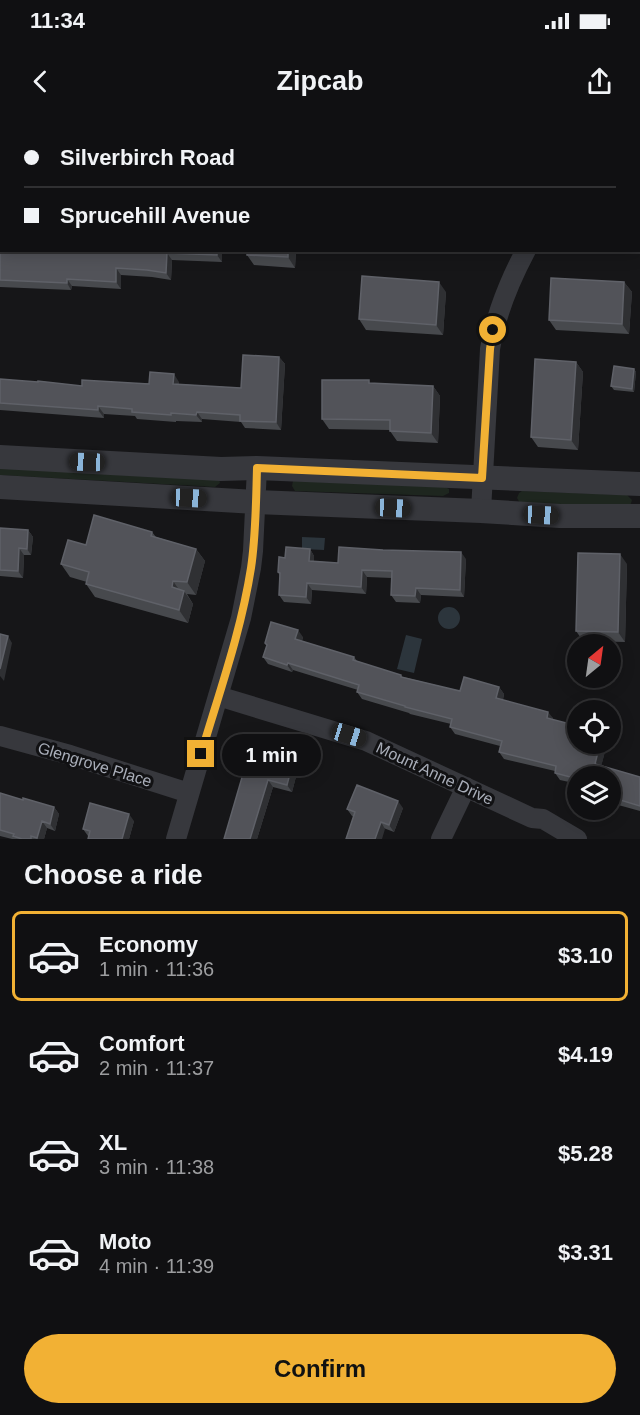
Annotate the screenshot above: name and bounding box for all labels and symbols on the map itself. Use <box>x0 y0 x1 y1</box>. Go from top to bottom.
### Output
route start <box>479 316 506 343</box>
car <box>69 452 105 472</box>
car <box>171 488 207 508</box>
car <box>375 498 411 518</box>
car <box>523 505 559 525</box>
north arrow <box>567 634 621 688</box>
car <box>329 721 369 749</box>
callout: 1 min <box>222 733 321 775</box>
street label: Glengrove Place <box>36 739 154 790</box>
street label: Mount Anne Drive <box>374 739 496 808</box>
route end <box>187 740 214 767</box>

